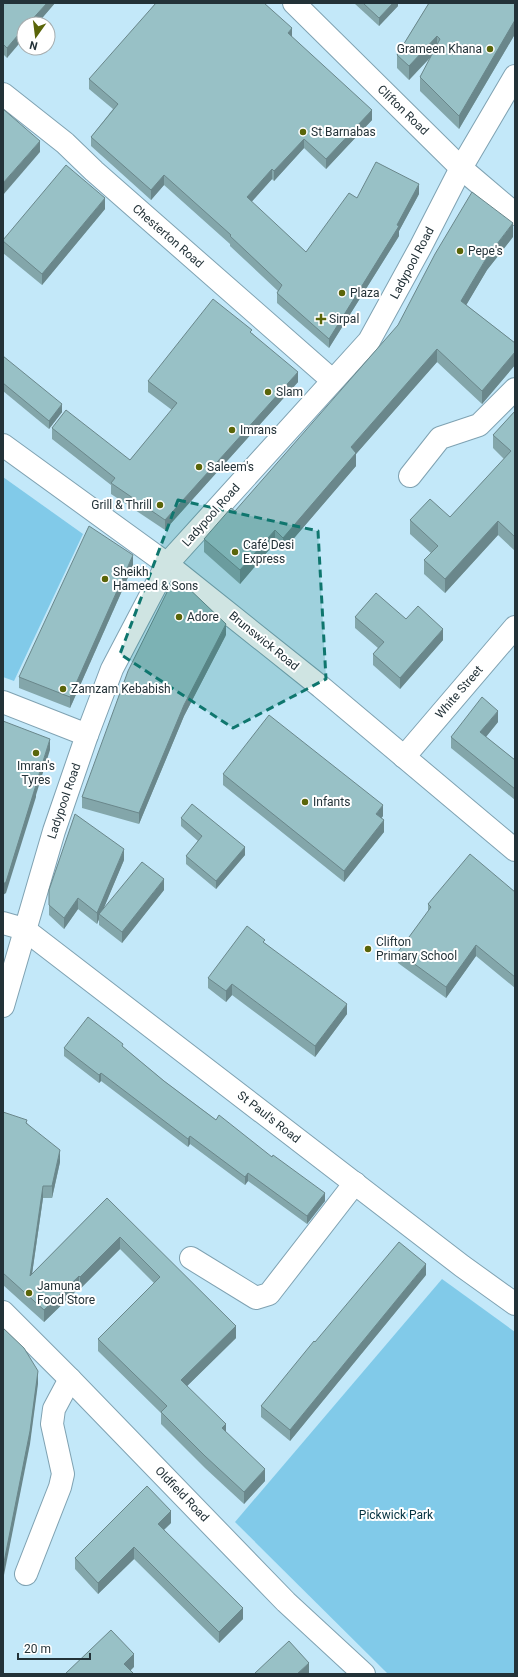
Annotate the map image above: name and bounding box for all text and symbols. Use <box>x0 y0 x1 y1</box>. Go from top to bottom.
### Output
north arrow <box>16 16 56 56</box>
text: N <box>28 38 39 52</box>
place label: Grameen Khana <box>397 42 482 56</box>
marker: Grameen Khana <box>485 44 495 54</box>
street label: Clifton Road <box>375 82 431 138</box>
place label: St Barnabas <box>311 125 376 139</box>
marker: St Barnabas <box>298 127 308 137</box>
street label: Chesterton Road <box>130 201 206 271</box>
street label: Ladypool Road <box>387 225 437 301</box>
place label: Pepe's <box>468 244 503 258</box>
marker: Pepe's <box>455 246 465 256</box>
place label: Plaza <box>350 286 380 300</box>
marker: Plaza <box>337 288 347 298</box>
place label: Sirpal <box>329 312 359 326</box>
marker: Sirpal <box>316 314 326 324</box>
place label: Slam <box>276 385 303 399</box>
marker: Slam <box>263 387 273 397</box>
place label: Imrans <box>240 423 277 437</box>
marker: Imrans <box>227 425 237 435</box>
place label: Saleem's <box>207 460 254 474</box>
marker: Saleem's <box>194 462 204 472</box>
street label: Ladypool Road <box>179 481 243 549</box>
place label: Grill & Thrill <box>91 498 152 512</box>
marker: Grill & Thrill <box>155 500 165 510</box>
place label: Café Desi Express <box>243 538 294 566</box>
marker: Café Desi Express <box>230 547 240 557</box>
place label: Sheikh Hameed & Sons <box>113 565 198 593</box>
marker: Sheikh Hameed & Sons <box>100 574 110 584</box>
street label: Brunswick Road <box>226 609 302 673</box>
place label: Adore <box>187 610 219 624</box>
marker: Adore <box>174 612 184 622</box>
street label: White Street <box>432 663 486 721</box>
place label: Zamzam Kebabish <box>71 682 171 696</box>
marker: Zamzam Kebabish <box>58 684 68 694</box>
marker: Imran's Tyres <box>31 748 41 758</box>
place label: Imran's Tyres <box>17 759 55 787</box>
street label: Ladypool Road <box>44 761 84 841</box>
place label: Infants <box>313 795 350 809</box>
marker: Infants <box>300 797 310 807</box>
place label: Clifton Primary School <box>376 935 457 963</box>
marker: Clifton Primary School <box>363 944 373 954</box>
street label: St Paul's Road <box>235 1088 303 1146</box>
place label: Jamuna Food Store <box>37 1279 95 1307</box>
marker: Jamuna Food Store <box>24 1288 34 1298</box>
street label: Oldfield Road <box>152 1464 212 1524</box>
park label: Pickwick Park <box>359 1508 434 1522</box>
scale bar <box>18 1635 90 1661</box>
text: 20 m <box>24 1642 51 1656</box>

